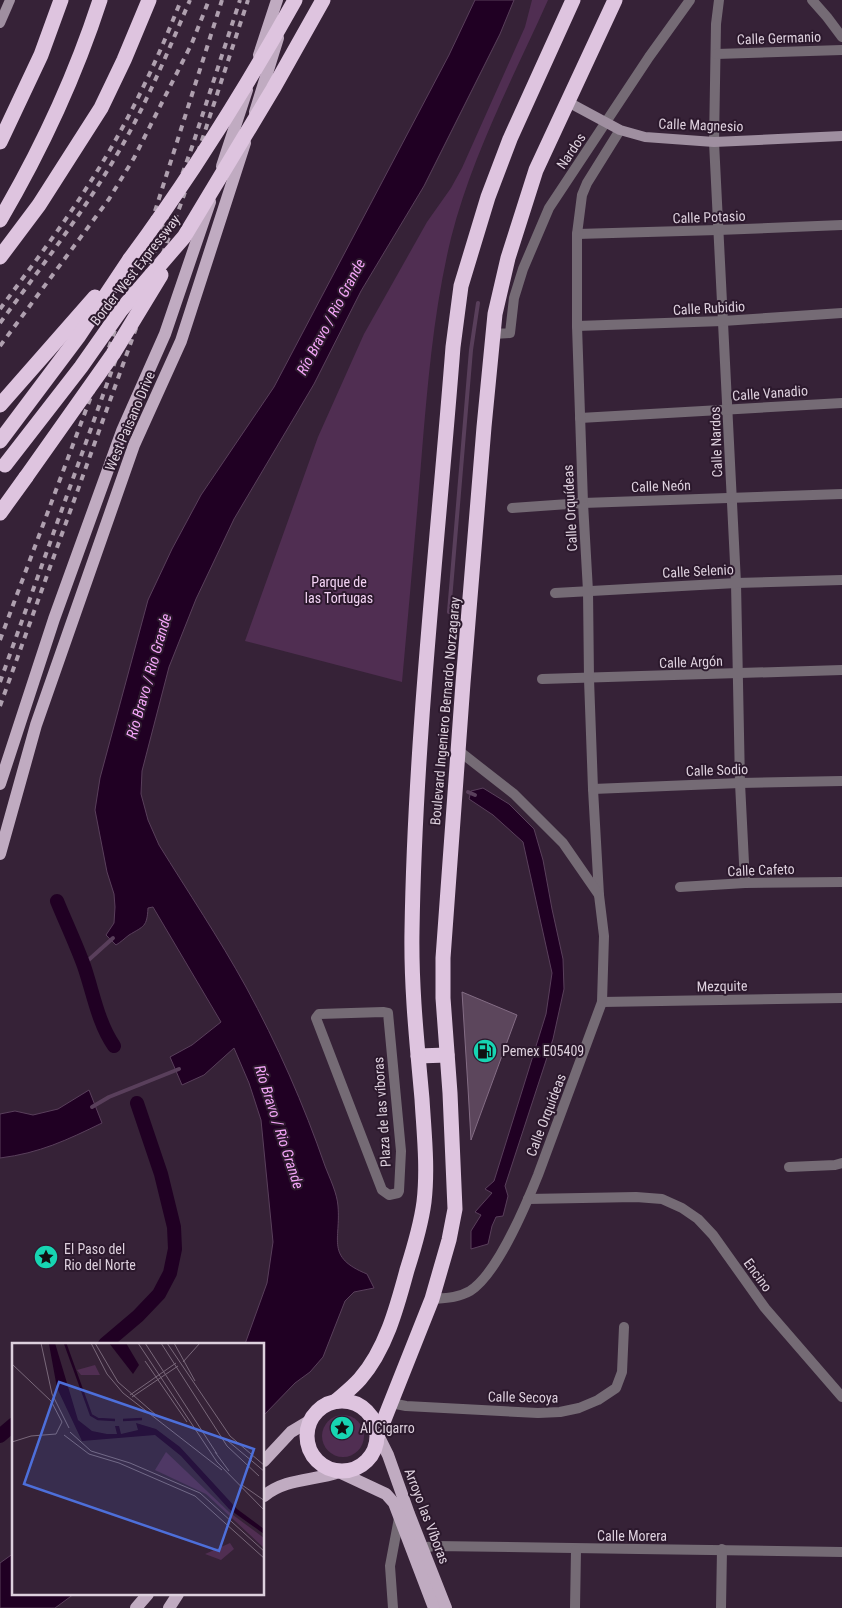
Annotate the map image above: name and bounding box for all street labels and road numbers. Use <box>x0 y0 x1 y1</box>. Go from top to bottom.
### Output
street label: Calle Germanio <box>737 29 821 47</box>
street label: Calle Magnesio <box>658 116 744 134</box>
street label: Nardos <box>553 130 589 172</box>
street label: Calle Potasio <box>672 208 746 226</box>
street label: Border West Expressway <box>87 212 183 328</box>
street label: Calle Rubidio <box>672 298 746 318</box>
street label: West Paisano Drive <box>102 369 158 473</box>
street label: Calle Vanadio <box>732 382 808 404</box>
street label: Calle Nardos <box>707 406 725 478</box>
street label: Calle Orquídeas <box>560 464 580 552</box>
street label: Calle Neón <box>631 477 691 495</box>
street label: Calle Selenio <box>662 561 734 581</box>
street label: Boulevard Ingeniero Bernardo Norzagaray <box>427 596 463 826</box>
street label: Calle Argón <box>659 653 723 671</box>
street label: Calle Sodio <box>686 761 748 779</box>
street label: Calle Cafeto <box>727 861 795 879</box>
street label: Mezquite <box>696 978 748 994</box>
street label: Plaza de las víboras <box>370 1056 394 1168</box>
street label: Calle Orquídeas <box>523 1071 569 1159</box>
street label: Encino <box>741 1255 775 1295</box>
street label: Calle Secoya <box>488 1388 558 1406</box>
street label: Arroyo las Víboras <box>401 1466 453 1566</box>
street label: Calle Morera <box>597 1528 667 1544</box>

